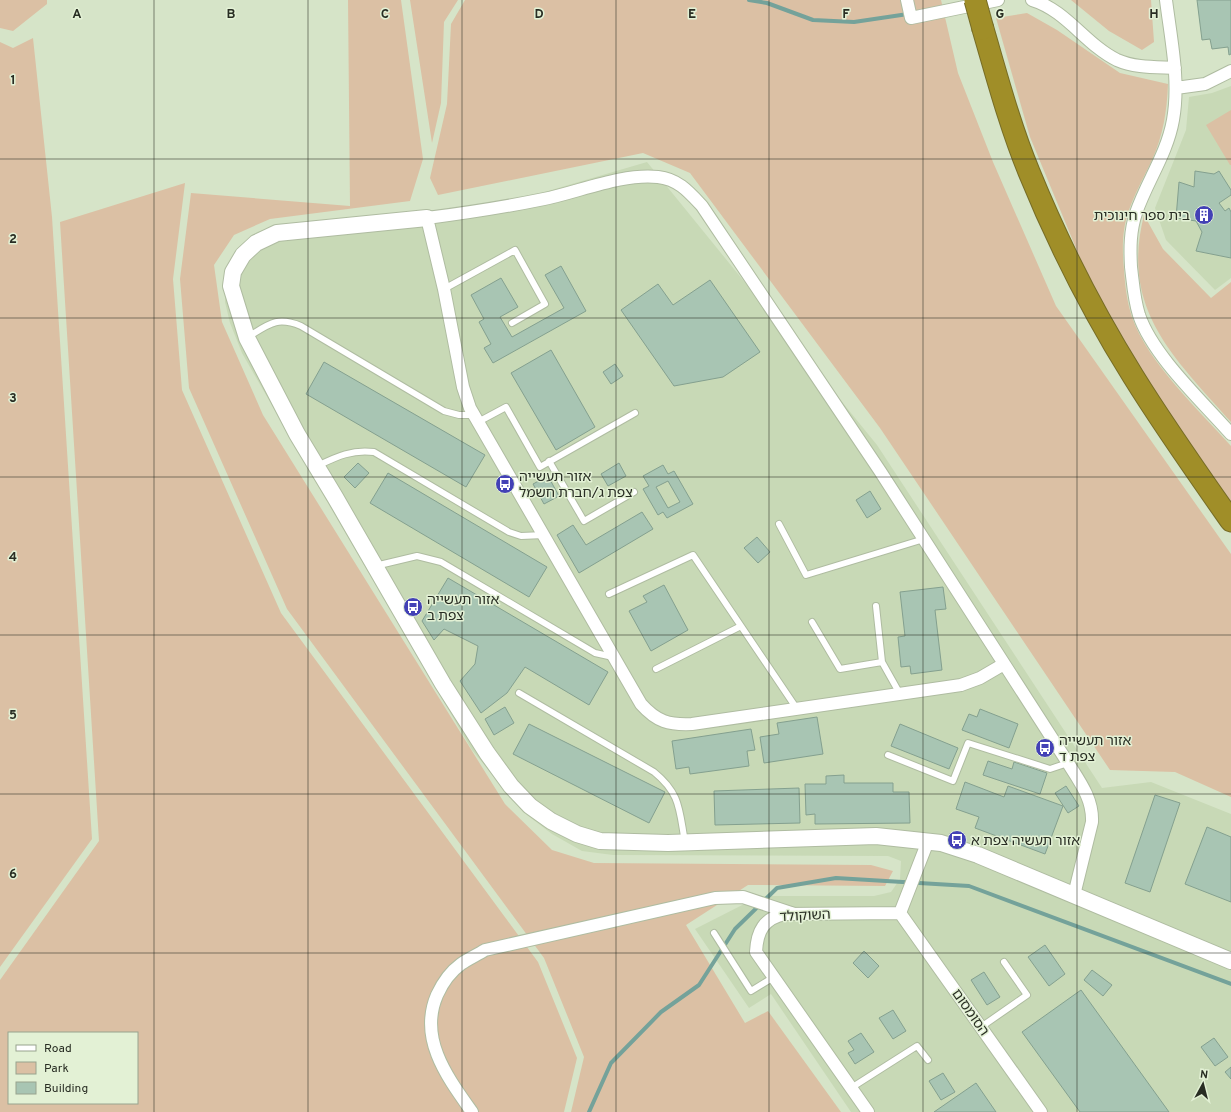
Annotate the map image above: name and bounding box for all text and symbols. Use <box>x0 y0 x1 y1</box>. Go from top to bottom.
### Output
text: A <box>72 7 82 23</box>
text: B <box>227 7 236 23</box>
text: C <box>381 7 389 23</box>
text: D <box>534 7 544 23</box>
text: E <box>688 7 696 23</box>
text: F <box>842 7 850 23</box>
text: G <box>996 7 1005 23</box>
text: H <box>1149 7 1159 23</box>
text: 1 <box>10 73 16 89</box>
building icon: בית ספר חינוכית <box>1193 204 1215 226</box>
place label: בית ספר חינוכית <box>1094 208 1190 225</box>
text: 2 <box>9 232 17 248</box>
text: 3 <box>9 391 17 407</box>
place label: אזור תעשייה צפת ג/חברת חשמל <box>519 469 633 502</box>
bus stop icon: אזור תעשייה צפת ג/חברת חשמל <box>494 473 516 495</box>
text: 4 <box>9 550 17 566</box>
place label: אזור תעשייה צפת ב <box>427 592 500 625</box>
bus stop icon: אזור תעשייה צפת ב <box>402 596 424 618</box>
text: 5 <box>9 708 17 724</box>
place label: אזור תעשייה צפת ד <box>1059 733 1132 766</box>
bus stop icon: אזור תעשייה צפת ד <box>1034 737 1056 759</box>
bus stop icon: אזור תעשיה צפת א <box>946 829 968 851</box>
place label: אזור תעשיה צפת א <box>971 833 1080 850</box>
text: 6 <box>9 867 17 883</box>
street label: השוקולד <box>779 907 831 926</box>
street label: הסומסום <box>947 986 992 1040</box>
legend <box>8 1032 138 1104</box>
text: Road <box>44 1041 72 1057</box>
text: Park <box>44 1061 69 1077</box>
north arrow <box>1183 1064 1223 1104</box>
text: N <box>1199 1068 1209 1082</box>
text: Building <box>44 1081 88 1097</box>

